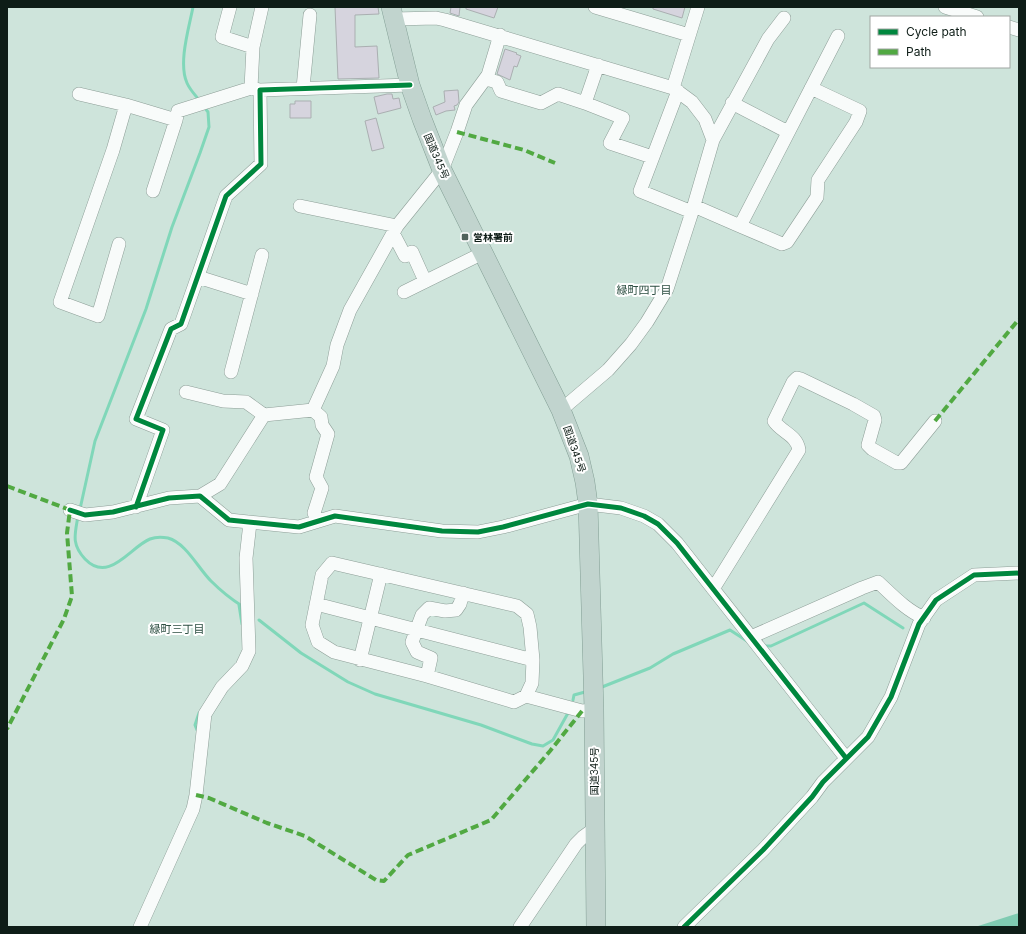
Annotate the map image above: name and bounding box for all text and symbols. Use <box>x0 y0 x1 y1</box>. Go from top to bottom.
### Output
legend <box>870 16 1010 68</box>
text: Cycle path <box>906 24 967 39</box>
text: Path <box>906 44 931 59</box>
street label: 国道345号 <box>422 131 452 181</box>
place label: 営林署前 <box>473 231 513 243</box>
marker: 営林署前 <box>460 232 470 242</box>
district label: 緑町四丁目 <box>617 283 672 297</box>
street label: 国道345号 <box>561 424 589 474</box>
district label: 緑町三丁目 <box>150 622 205 636</box>
street label: 国道345号 <box>588 747 600 795</box>

